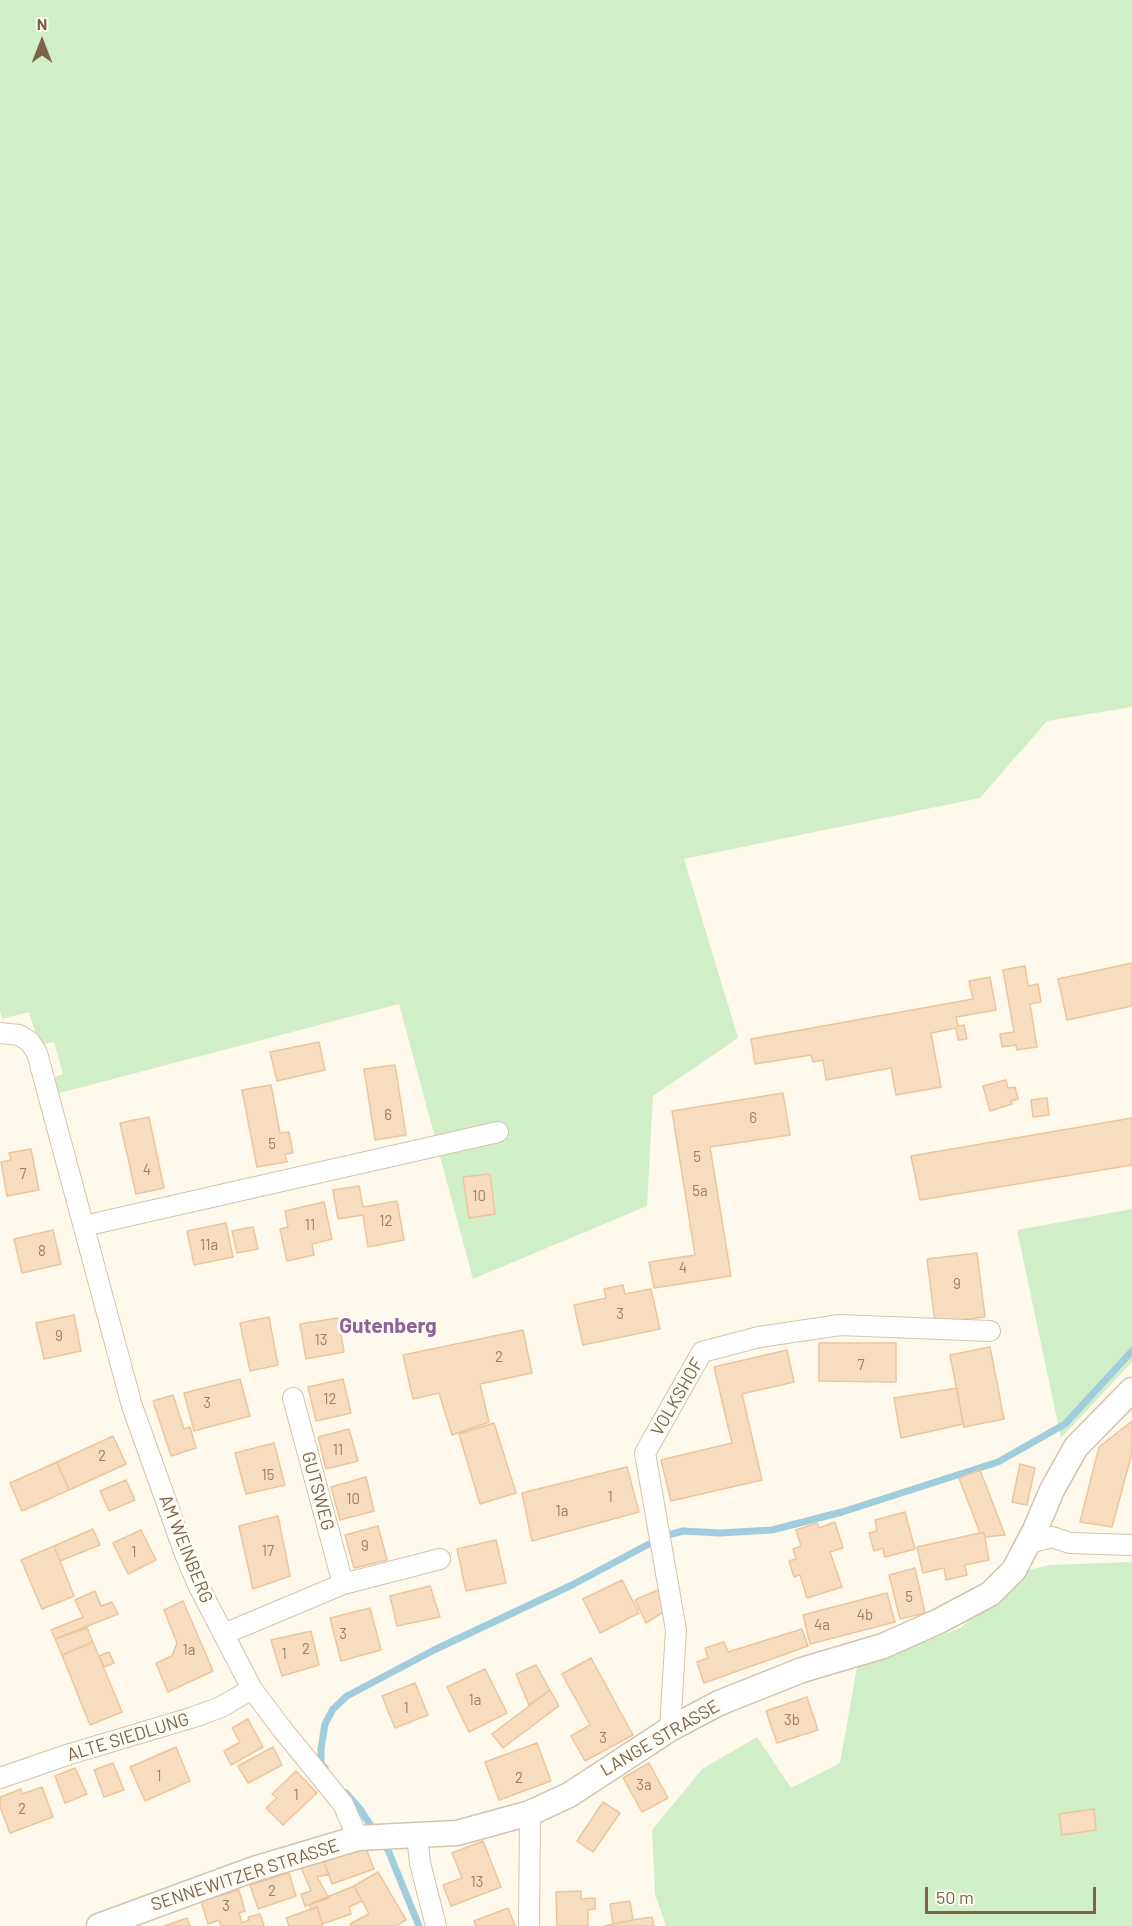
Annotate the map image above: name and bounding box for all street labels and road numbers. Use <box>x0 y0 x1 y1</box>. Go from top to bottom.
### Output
street label: VOLKSHOF <box>646 1354 708 1440</box>
street label: GUTSWEG <box>297 1449 339 1533</box>
street label: AM WEINBERG <box>155 1492 217 1606</box>
street label: LANGE STRASSE <box>597 1695 723 1781</box>
street label: ALTE SIEDLUNG <box>64 1708 192 1766</box>
street label: SENNEWITZER STRASSE <box>148 1834 342 1916</box>

